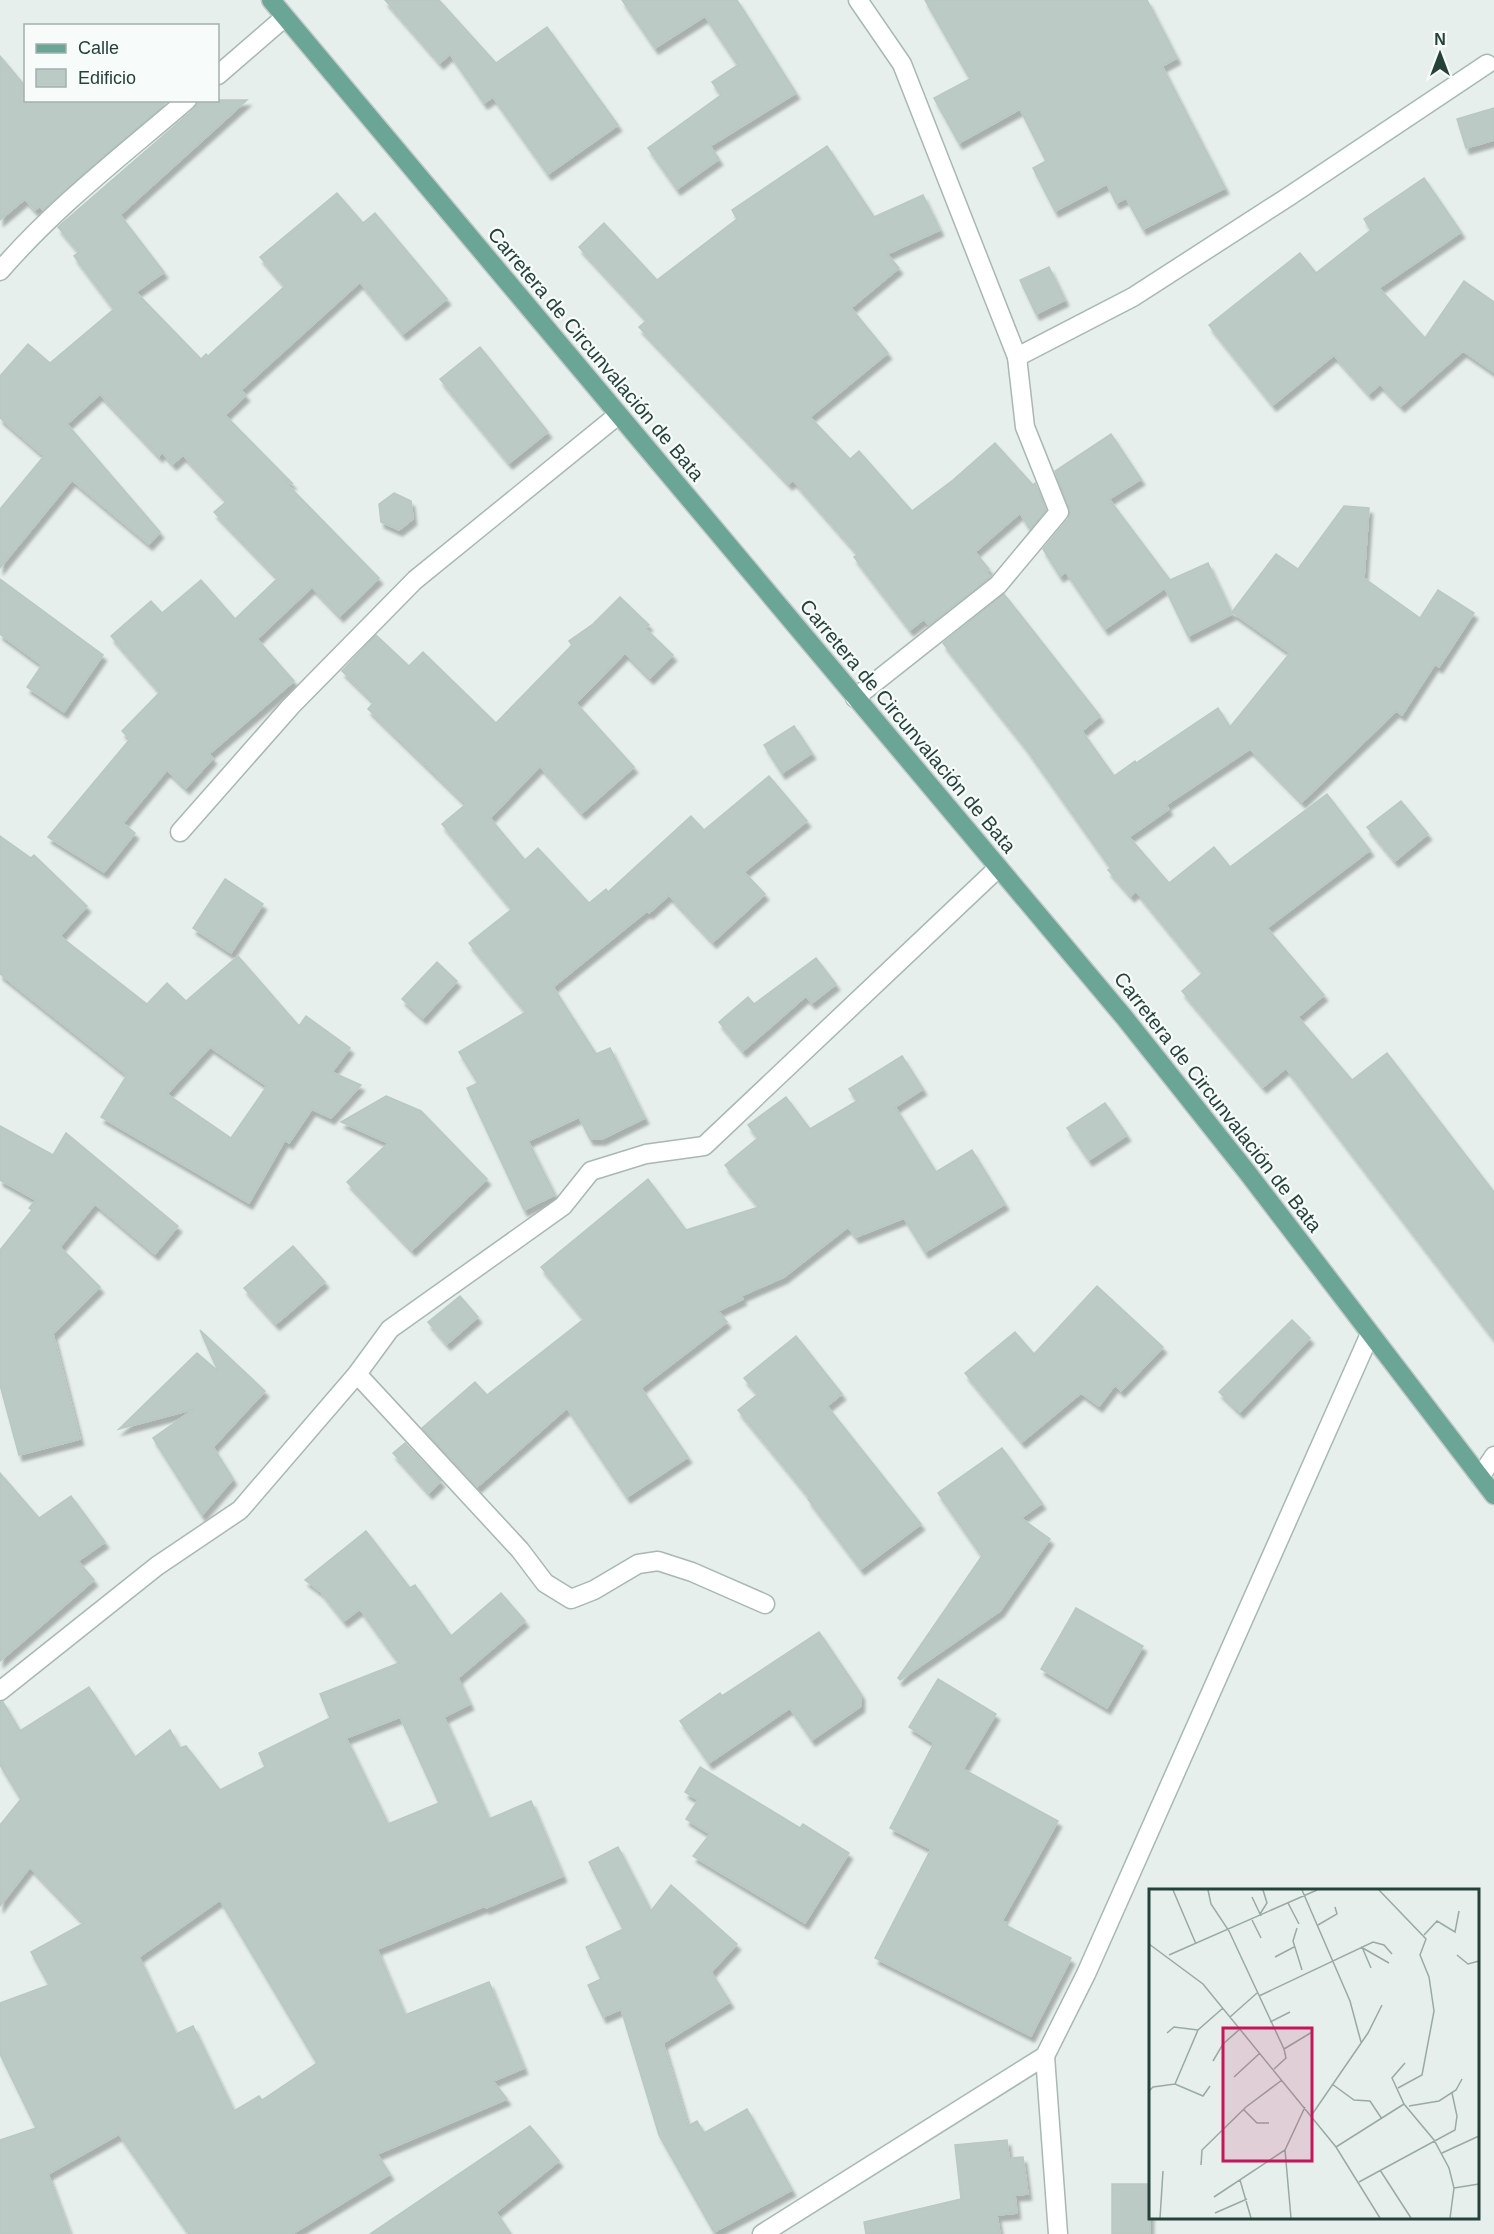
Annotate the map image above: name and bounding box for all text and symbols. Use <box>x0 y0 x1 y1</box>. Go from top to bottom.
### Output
legend <box>24 24 219 102</box>
north arrow <box>1410 24 1470 84</box>
text: N <box>1434 31 1446 48</box>
text: Calle <box>78 38 119 58</box>
text: Edificio <box>78 68 136 88</box>
street label: Carretera de Circunvalación de Bata <box>484 223 709 486</box>
street label: Carretera de Circunvalación de Bata <box>796 595 1021 858</box>
street label: Carretera de Circunvalación de Bata <box>1110 968 1327 1237</box>
inset map <box>1149 1889 1479 2219</box>

